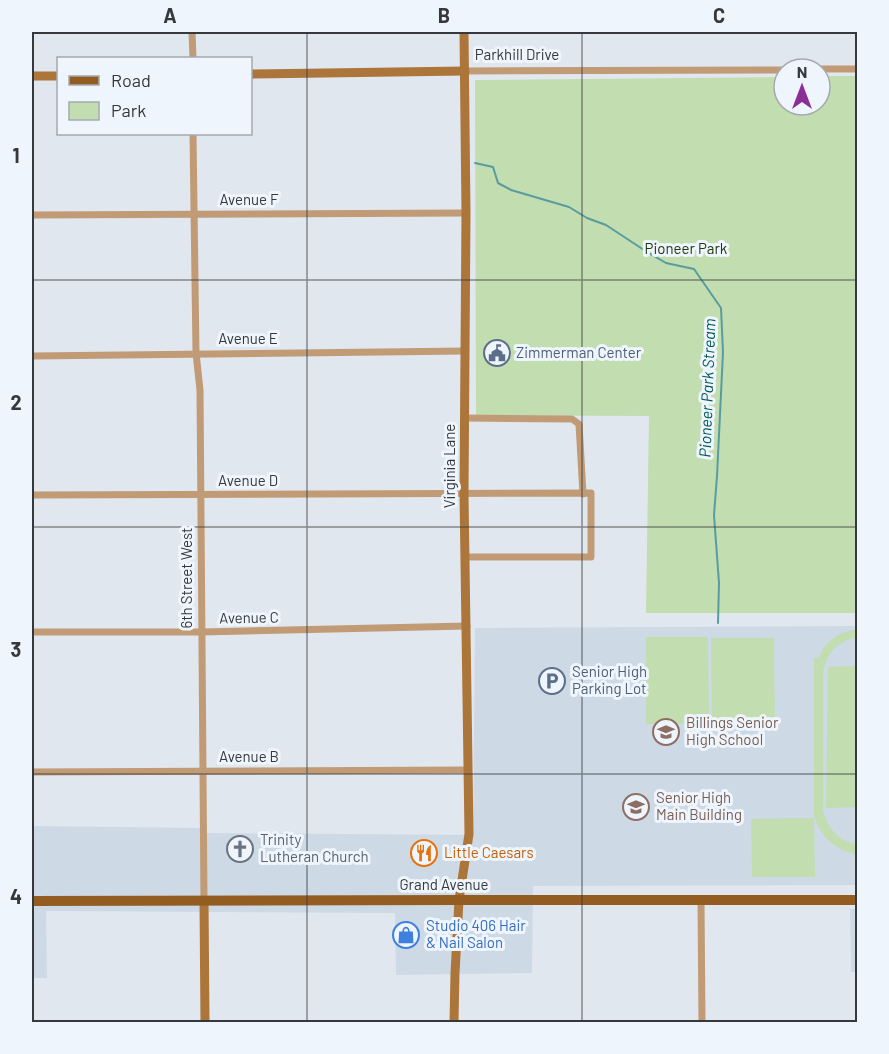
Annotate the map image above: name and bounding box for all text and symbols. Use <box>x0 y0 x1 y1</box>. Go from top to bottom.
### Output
text: A <box>163 3 177 27</box>
text: B <box>438 3 450 27</box>
text: C <box>713 3 725 27</box>
street label: Parkhill Drive <box>475 45 559 63</box>
legend <box>57 57 252 135</box>
north arrow <box>772 57 832 117</box>
text: N <box>797 62 807 81</box>
text: Road <box>111 69 151 91</box>
text: Park <box>111 99 146 121</box>
text: 1 <box>12 143 20 167</box>
street label: Avenue F <box>219 190 279 208</box>
park label: Pioneer Park <box>645 239 728 257</box>
water label: Pioneer Park Stream <box>695 318 718 458</box>
street label: Avenue E <box>218 329 278 347</box>
public building icon: Zimmerman Center <box>482 338 512 368</box>
place label: Zimmerman Center <box>516 343 642 361</box>
text: 2 <box>10 390 22 414</box>
street label: Virginia Lane <box>440 424 458 508</box>
street label: Avenue D <box>218 471 278 489</box>
street label: 6th Street West <box>177 527 195 629</box>
street label: Avenue C <box>219 607 279 627</box>
text: 3 <box>11 637 21 661</box>
place label: Senior High Parking Lot <box>572 662 647 697</box>
parking icon: Senior High Parking Lot <box>537 666 567 696</box>
place label: Billings Senior High School <box>686 713 779 748</box>
school or university icon: Billings Senior High School <box>651 717 681 747</box>
street label: Avenue B <box>219 747 279 765</box>
place label: Senior High Main Building <box>656 788 742 823</box>
school or university icon: Senior High Main Building <box>621 792 651 822</box>
place label: Trinity Lutheran Church <box>260 830 369 865</box>
church icon: Trinity Lutheran Church <box>225 834 255 864</box>
restaurant icon: Little Caesars <box>409 838 439 868</box>
place label: Little Caesars <box>444 843 534 861</box>
street label: Grand Avenue <box>399 875 489 893</box>
text: 4 <box>10 884 22 908</box>
place label: Studio 406 Hair & Nail Salon <box>426 916 526 951</box>
shop icon: Studio 406 Hair & Nail Salon <box>391 920 421 950</box>

